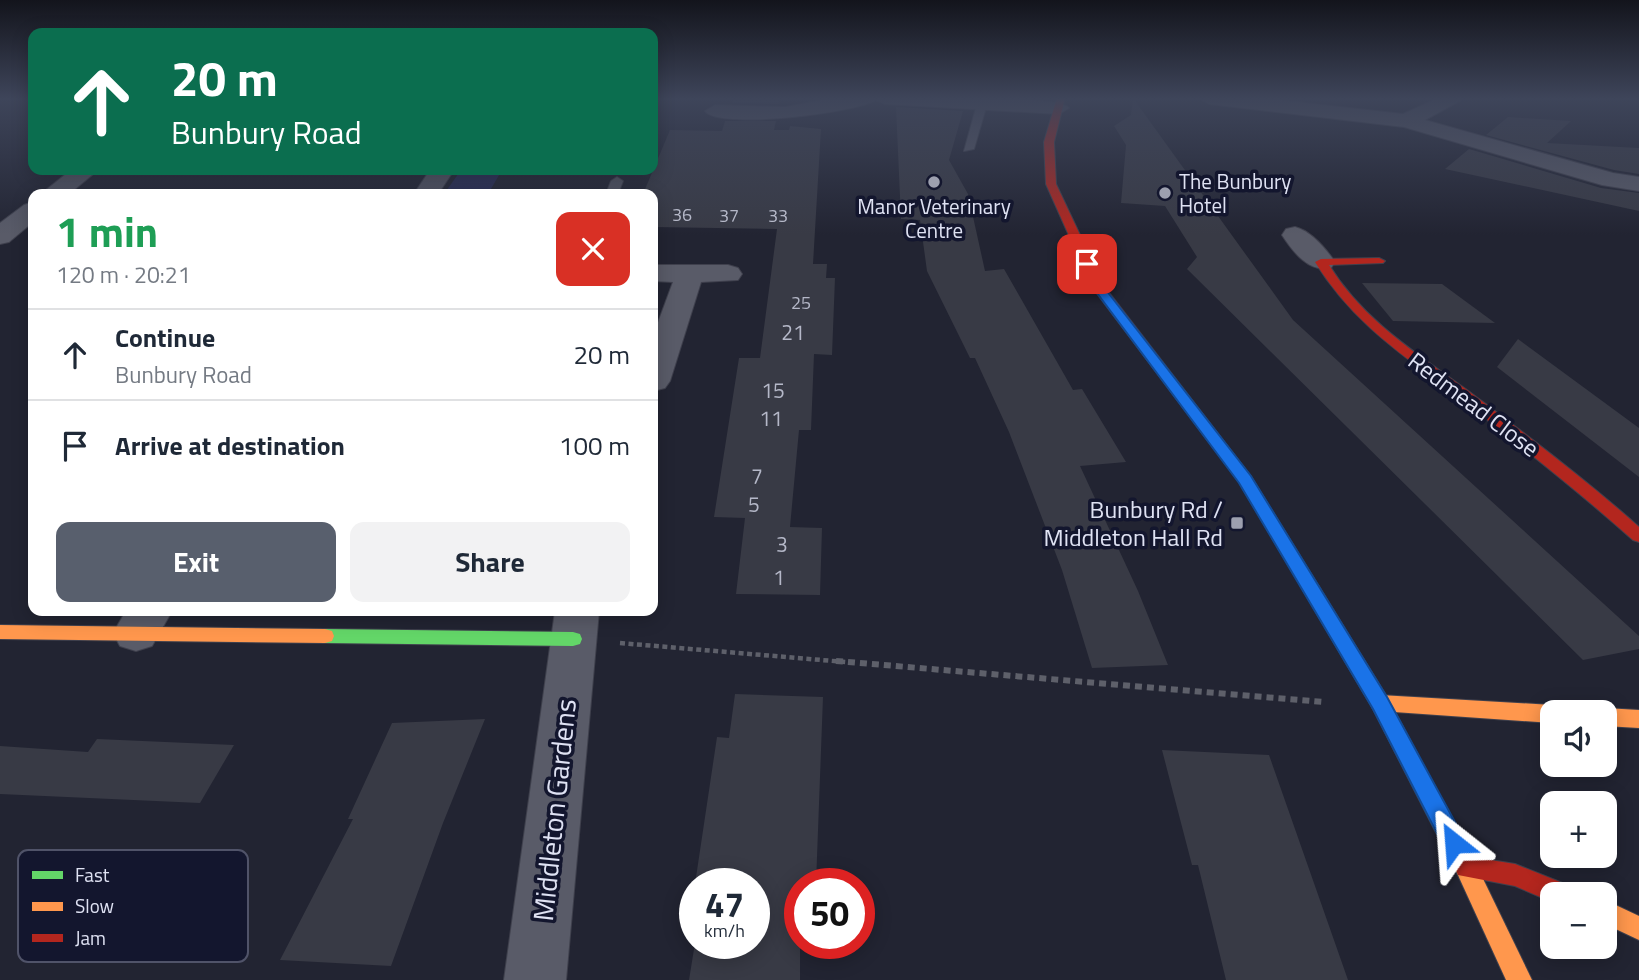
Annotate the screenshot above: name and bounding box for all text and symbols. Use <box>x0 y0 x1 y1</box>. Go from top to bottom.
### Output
text: 20 m <box>171 40 278 115</box>
icon: ahead <box>56 56 147 147</box>
text: Bunbury Road <box>171 108 362 156</box>
place label: The Bunbury Hotel <box>1179 165 1292 221</box>
marker: Manor Veterinary Centre <box>926 174 942 190</box>
marker: The Bunbury Hotel <box>1157 185 1173 201</box>
place label: Manor Veterinary Centre <box>857 190 1011 246</box>
text: 1 min <box>56 199 158 263</box>
house number: 36 <box>672 201 692 228</box>
house number: 37 <box>719 202 739 229</box>
house number: 33 <box>768 202 788 229</box>
button: close <box>556 212 630 286</box>
pin <box>1057 234 1117 294</box>
icon: arrive <box>1068 245 1106 283</box>
text: 120 m · 20:21 <box>56 257 191 292</box>
house number: 25 <box>791 289 811 316</box>
house number: 21 <box>781 316 805 348</box>
text: Continue <box>115 318 215 357</box>
text: 20 m <box>573 335 630 374</box>
icon: ahead <box>56 336 94 374</box>
street label: Redmead Close <box>1401 343 1547 465</box>
text: Bunbury Road <box>115 357 252 392</box>
house number: 15 <box>761 374 785 406</box>
house number: 11 <box>759 402 783 434</box>
text: Arrive at destination <box>115 426 345 465</box>
text: 100 m <box>559 426 630 465</box>
icon: arrive <box>56 427 94 465</box>
house number: 7 <box>751 460 763 492</box>
house number: 5 <box>748 488 760 520</box>
place label: Bunbury Rd / Middleton Hall Rd <box>1043 491 1223 555</box>
marker: Bunbury Rd / Middleton Hall Rd <box>1229 515 1245 531</box>
button: Exit <box>56 522 336 602</box>
button: Share <box>350 522 630 602</box>
house number: 3 <box>776 528 788 560</box>
house number: 1 <box>773 561 785 593</box>
street label: Middleton Gardens <box>521 697 587 923</box>
map controls <box>1540 700 1617 959</box>
button: sound <box>1540 700 1617 777</box>
button: + <box>1540 791 1617 868</box>
position arrow <box>1417 806 1491 880</box>
legend <box>18 850 248 962</box>
text: Fast <box>75 860 110 889</box>
speed limit sign: 50 <box>784 868 875 959</box>
text: 47 <box>705 877 744 931</box>
button: − <box>1540 882 1617 959</box>
text: Slow <box>75 891 114 920</box>
text: km/h <box>704 917 745 944</box>
text: Jam <box>75 923 106 952</box>

